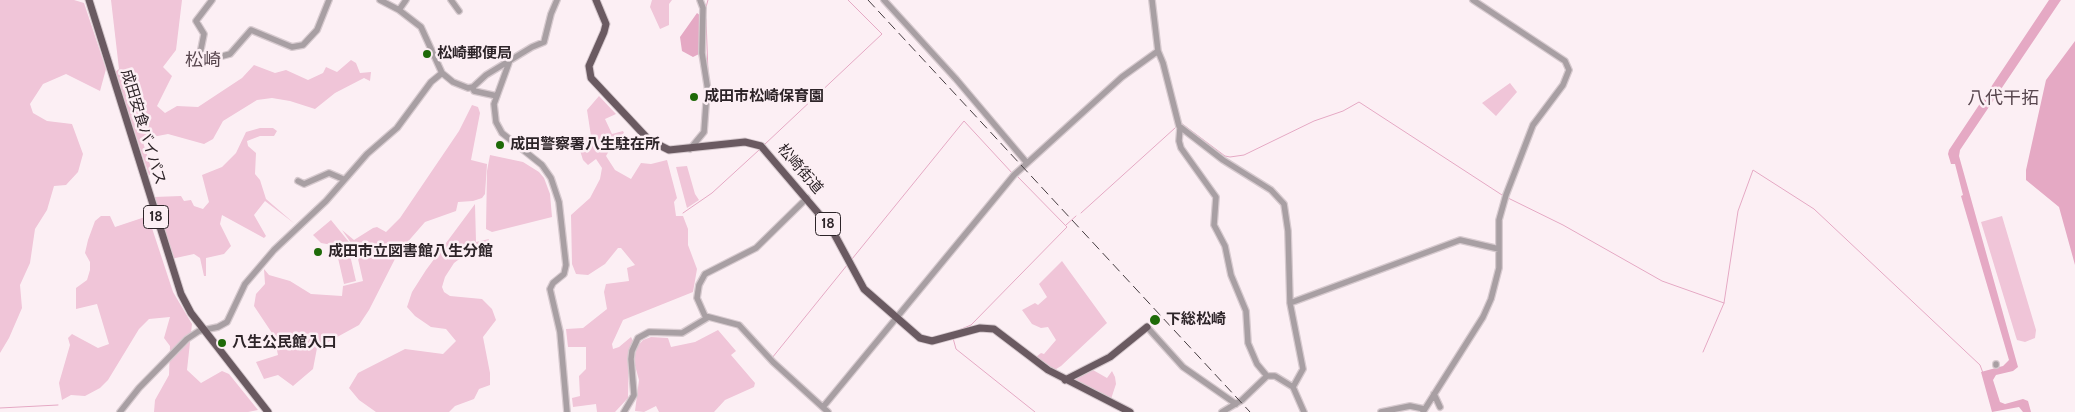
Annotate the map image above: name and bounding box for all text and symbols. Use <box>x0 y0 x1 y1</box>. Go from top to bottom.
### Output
place label: 松崎郵便局 <box>437 45 512 63</box>
marker: 松崎郵便局 <box>421 48 433 60</box>
district label: 松崎 <box>185 50 221 72</box>
street label: 成田安食バイパス <box>117 67 169 187</box>
place label: 成田市松崎保育園 <box>704 88 824 106</box>
district label: 八代干拓 <box>1967 88 2039 110</box>
marker: 成田市松崎保育園 <box>688 91 700 103</box>
place label: 成田警察署八生駐在所 <box>510 136 660 154</box>
marker: 成田警察署八生駐在所 <box>494 139 506 151</box>
street label: 松崎街道 <box>774 140 826 198</box>
road number: 18 <box>144 206 168 228</box>
road number: 18 <box>816 212 840 235</box>
place label: 成田市立図書館八生分館 <box>328 243 493 261</box>
marker: 成田市立図書館八生分館 <box>312 246 324 258</box>
place label: 下総松崎 <box>1166 311 1226 329</box>
marker: 下総松崎 <box>1148 313 1162 327</box>
place label: 八生公民館入口 <box>232 334 337 352</box>
marker: 八生公民館入口 <box>216 337 228 349</box>

